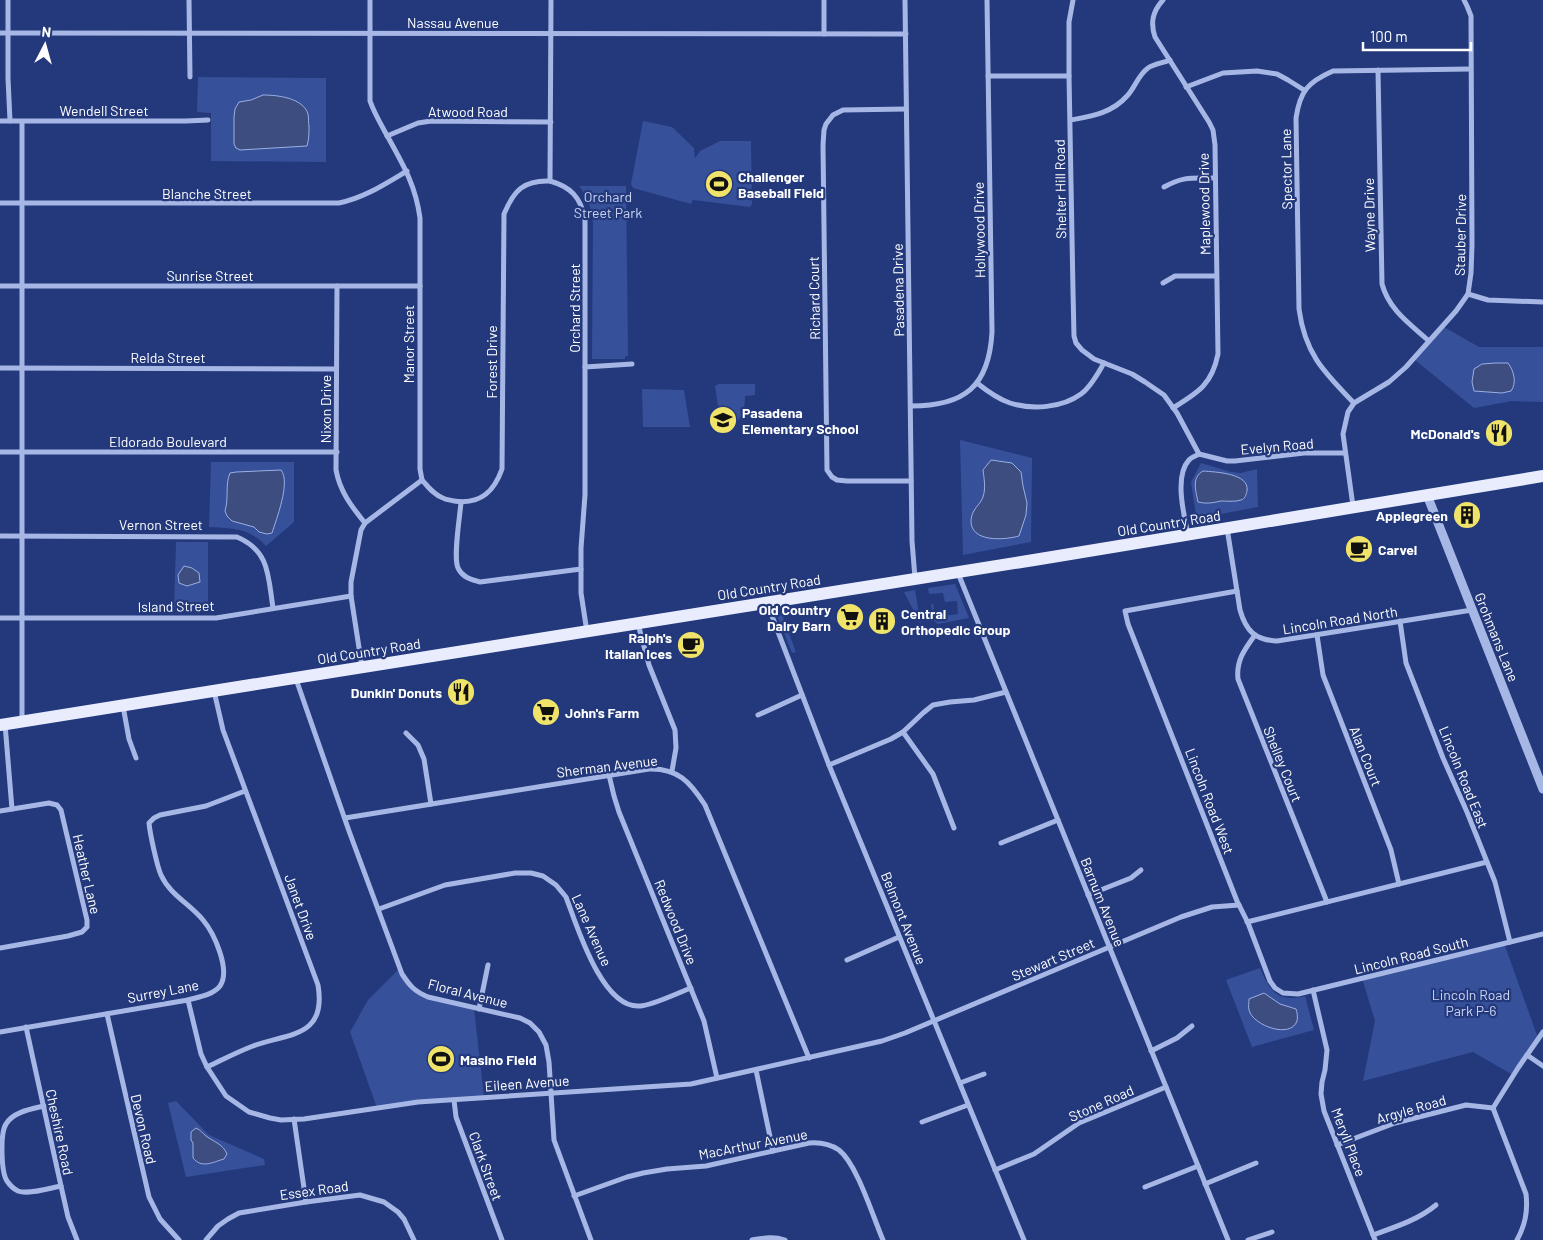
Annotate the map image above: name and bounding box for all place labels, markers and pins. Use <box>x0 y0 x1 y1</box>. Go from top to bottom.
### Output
place label: Challenger Baseball Field <box>738 168 824 201</box>
sports icon: Challenger Baseball Field <box>704 169 734 199</box>
place label: Pasadena Elementary School <box>742 404 859 437</box>
school or university icon: Pasadena Elementary School <box>708 405 738 435</box>
restaurant icon: McDonald's <box>1484 418 1514 448</box>
place label: McDonald's <box>1411 425 1480 442</box>
building icon: Applegreen <box>1452 500 1482 530</box>
place label: Applegreen <box>1376 507 1448 524</box>
cafe icon: Carvel <box>1344 534 1374 564</box>
place label: Carvel <box>1378 541 1417 558</box>
place label: Old Country Dairy Barn <box>759 601 831 634</box>
supermarket icon: Old Country Dairy Barn <box>835 602 865 632</box>
place label: Central Orthopedic Group <box>901 605 1010 638</box>
building icon: Central Orthopedic Group <box>867 606 897 636</box>
place label: Ralph's Italian Ices <box>605 629 672 662</box>
cafe icon: Ralph's Italian Ices <box>676 630 706 660</box>
restaurant icon: Dunkin' Donuts <box>446 677 476 707</box>
place label: Dunkin' Donuts <box>351 684 442 701</box>
supermarket icon: John's Farm <box>531 697 561 727</box>
place label: John's Farm <box>565 704 639 721</box>
sports icon: Masino Field <box>426 1044 456 1074</box>
place label: Masino Field <box>460 1051 537 1068</box>

